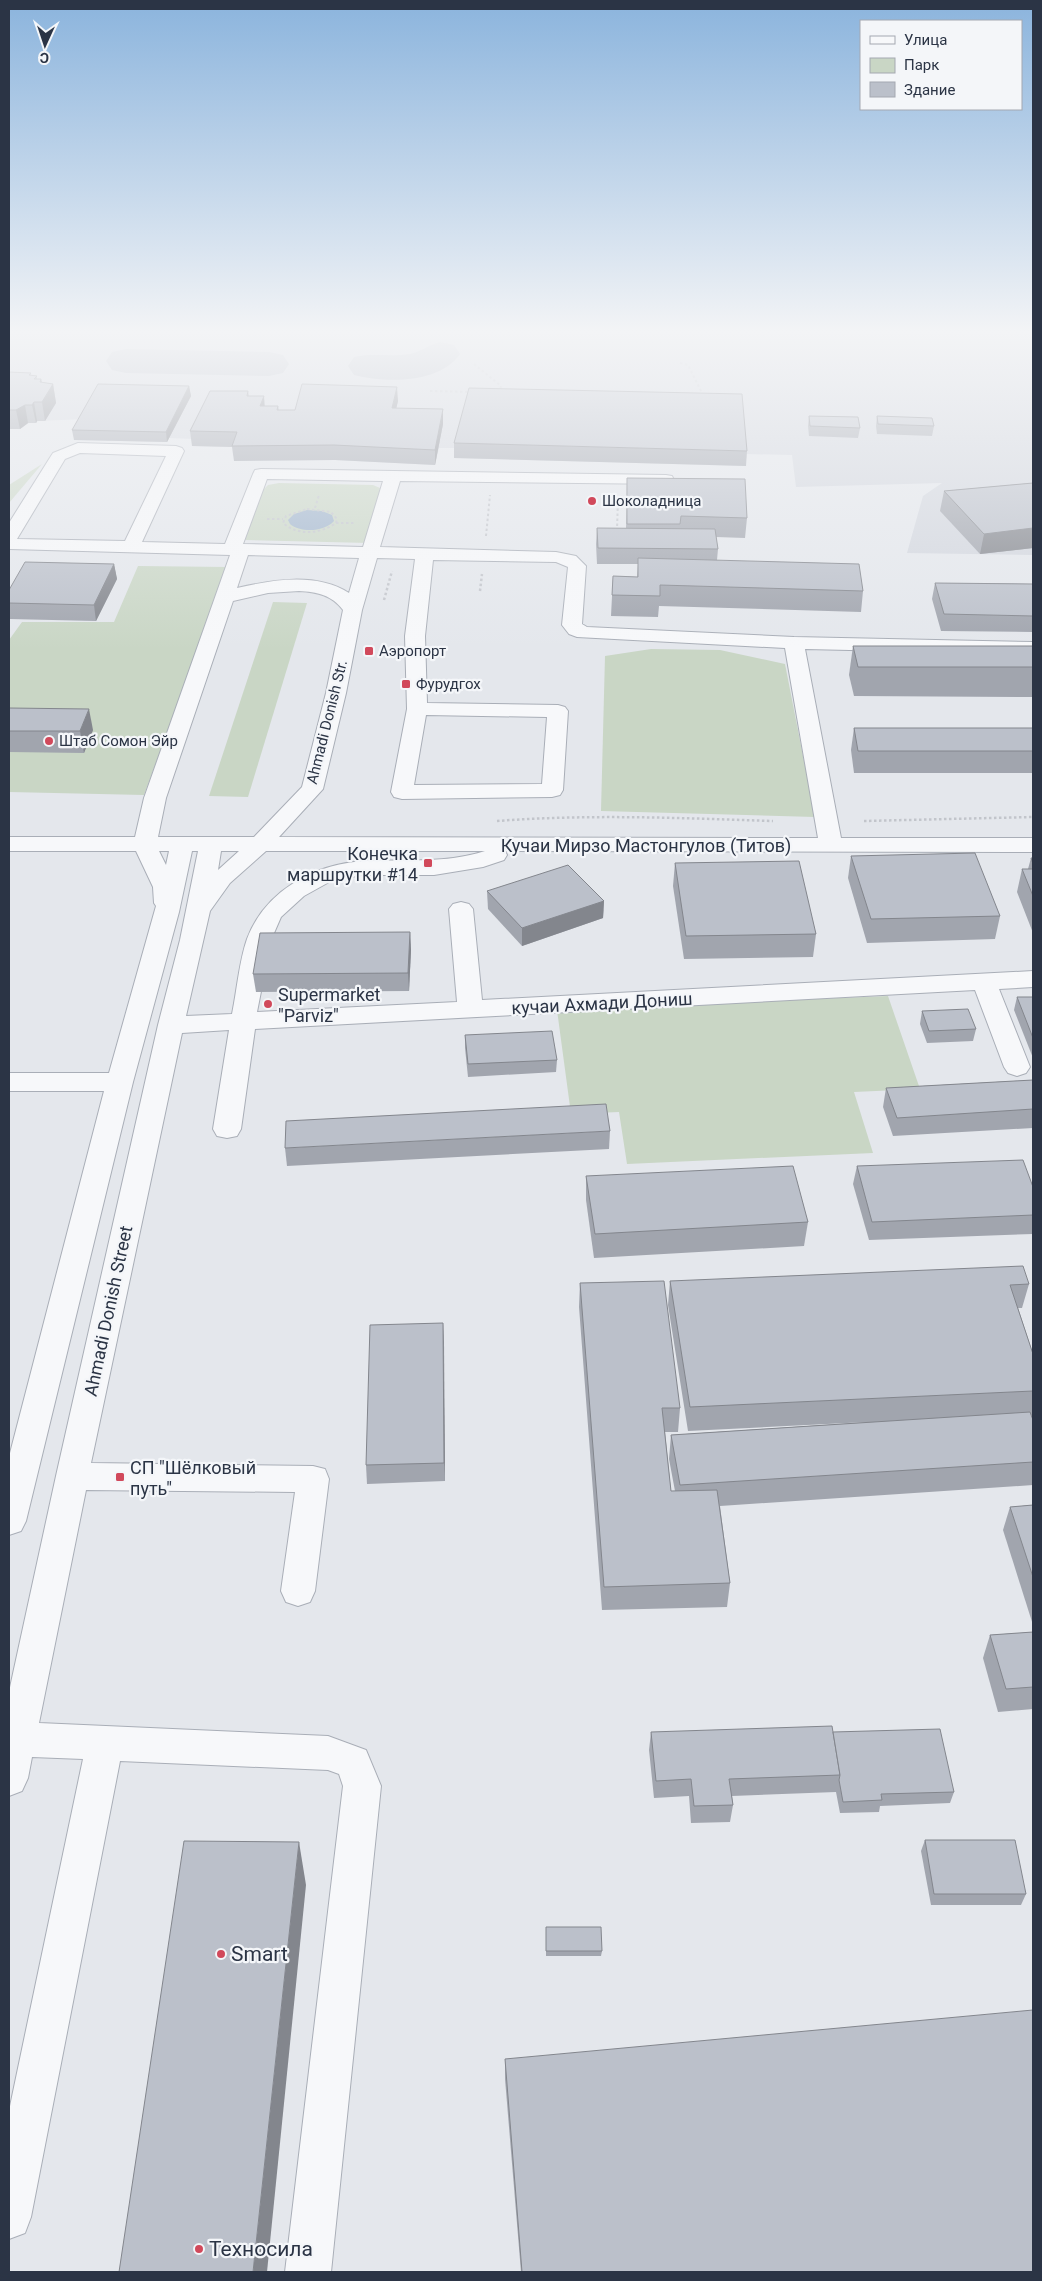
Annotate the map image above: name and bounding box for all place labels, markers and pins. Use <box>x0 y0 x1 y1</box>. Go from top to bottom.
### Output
place label: Шоколадница <box>602 492 701 510</box>
marker: Шоколадница <box>586 495 598 507</box>
place label: Аэропорт <box>379 642 446 660</box>
marker: Аэропорт <box>363 645 375 657</box>
place label: Фурудгох <box>416 675 481 693</box>
marker: Фурудгох <box>400 678 412 690</box>
place label: Штаб Сомон Эйр <box>59 732 178 750</box>
marker: Штаб Сомон Эйр <box>43 735 55 747</box>
place label: Конечка маршрутки #14 <box>287 843 418 885</box>
marker: Конечка маршрутки #14 <box>422 857 434 869</box>
place label: Supermarket "Parviz" <box>278 984 381 1026</box>
marker: Supermarket "Parviz" <box>262 998 274 1010</box>
place label: СП "Шёлковый путь" <box>130 1457 256 1499</box>
marker: СП "Шёлковый путь" <box>114 1471 126 1483</box>
place label: Smart <box>231 1942 288 1966</box>
marker: Smart <box>215 1948 227 1960</box>
place label: Техносила <box>209 2237 313 2261</box>
marker: Техносила <box>193 2243 205 2255</box>

